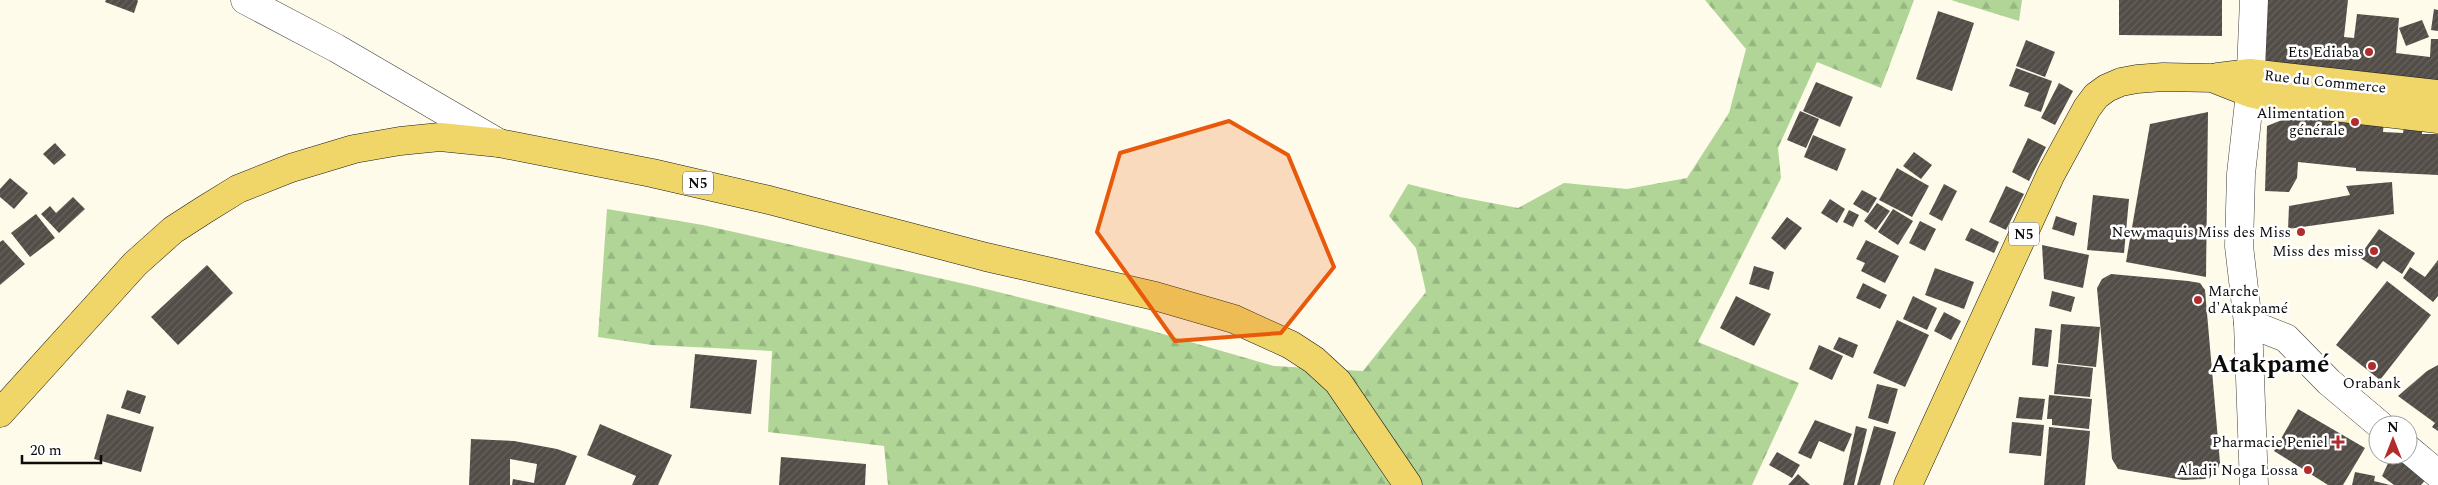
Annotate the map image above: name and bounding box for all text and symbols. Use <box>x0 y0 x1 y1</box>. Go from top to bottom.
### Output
place label: Ets Ediaba <box>2288 41 2360 64</box>
marker: Ets Ediaba <box>2363 46 2375 58</box>
street label: Rue du Commerce <box>2263 64 2387 100</box>
place label: Alimentation générale <box>2256 102 2345 142</box>
marker: Alimentation générale <box>2349 116 2361 128</box>
road number: N5 <box>683 172 713 194</box>
place label: New maquis Miss des Miss <box>2111 221 2291 244</box>
road number: N5 <box>2009 222 2039 245</box>
marker: New maquis Miss des Miss <box>2295 226 2307 238</box>
place label: Miss des miss <box>2272 240 2364 263</box>
marker: Miss des miss <box>2368 245 2380 257</box>
place label: Marche d'Atakpamé <box>2208 280 2288 320</box>
marker: Marche d'Atakpamé <box>2192 294 2204 306</box>
district label: Atakpamé <box>2211 346 2329 384</box>
marker: Orabank <box>2366 360 2378 372</box>
place label: Orabank <box>2343 372 2401 395</box>
north arrow <box>2368 415 2418 465</box>
text: N <box>2387 417 2399 438</box>
place label: Pharmacie Peniel <box>2212 431 2328 454</box>
scale bar <box>22 432 101 464</box>
marker: Pharmacie Peniel <box>2332 436 2344 448</box>
text: 20 m <box>30 439 62 462</box>
place label: Aladji Noga Lossa <box>2177 459 2299 482</box>
marker: Aladji Noga Lossa <box>2302 464 2314 476</box>

